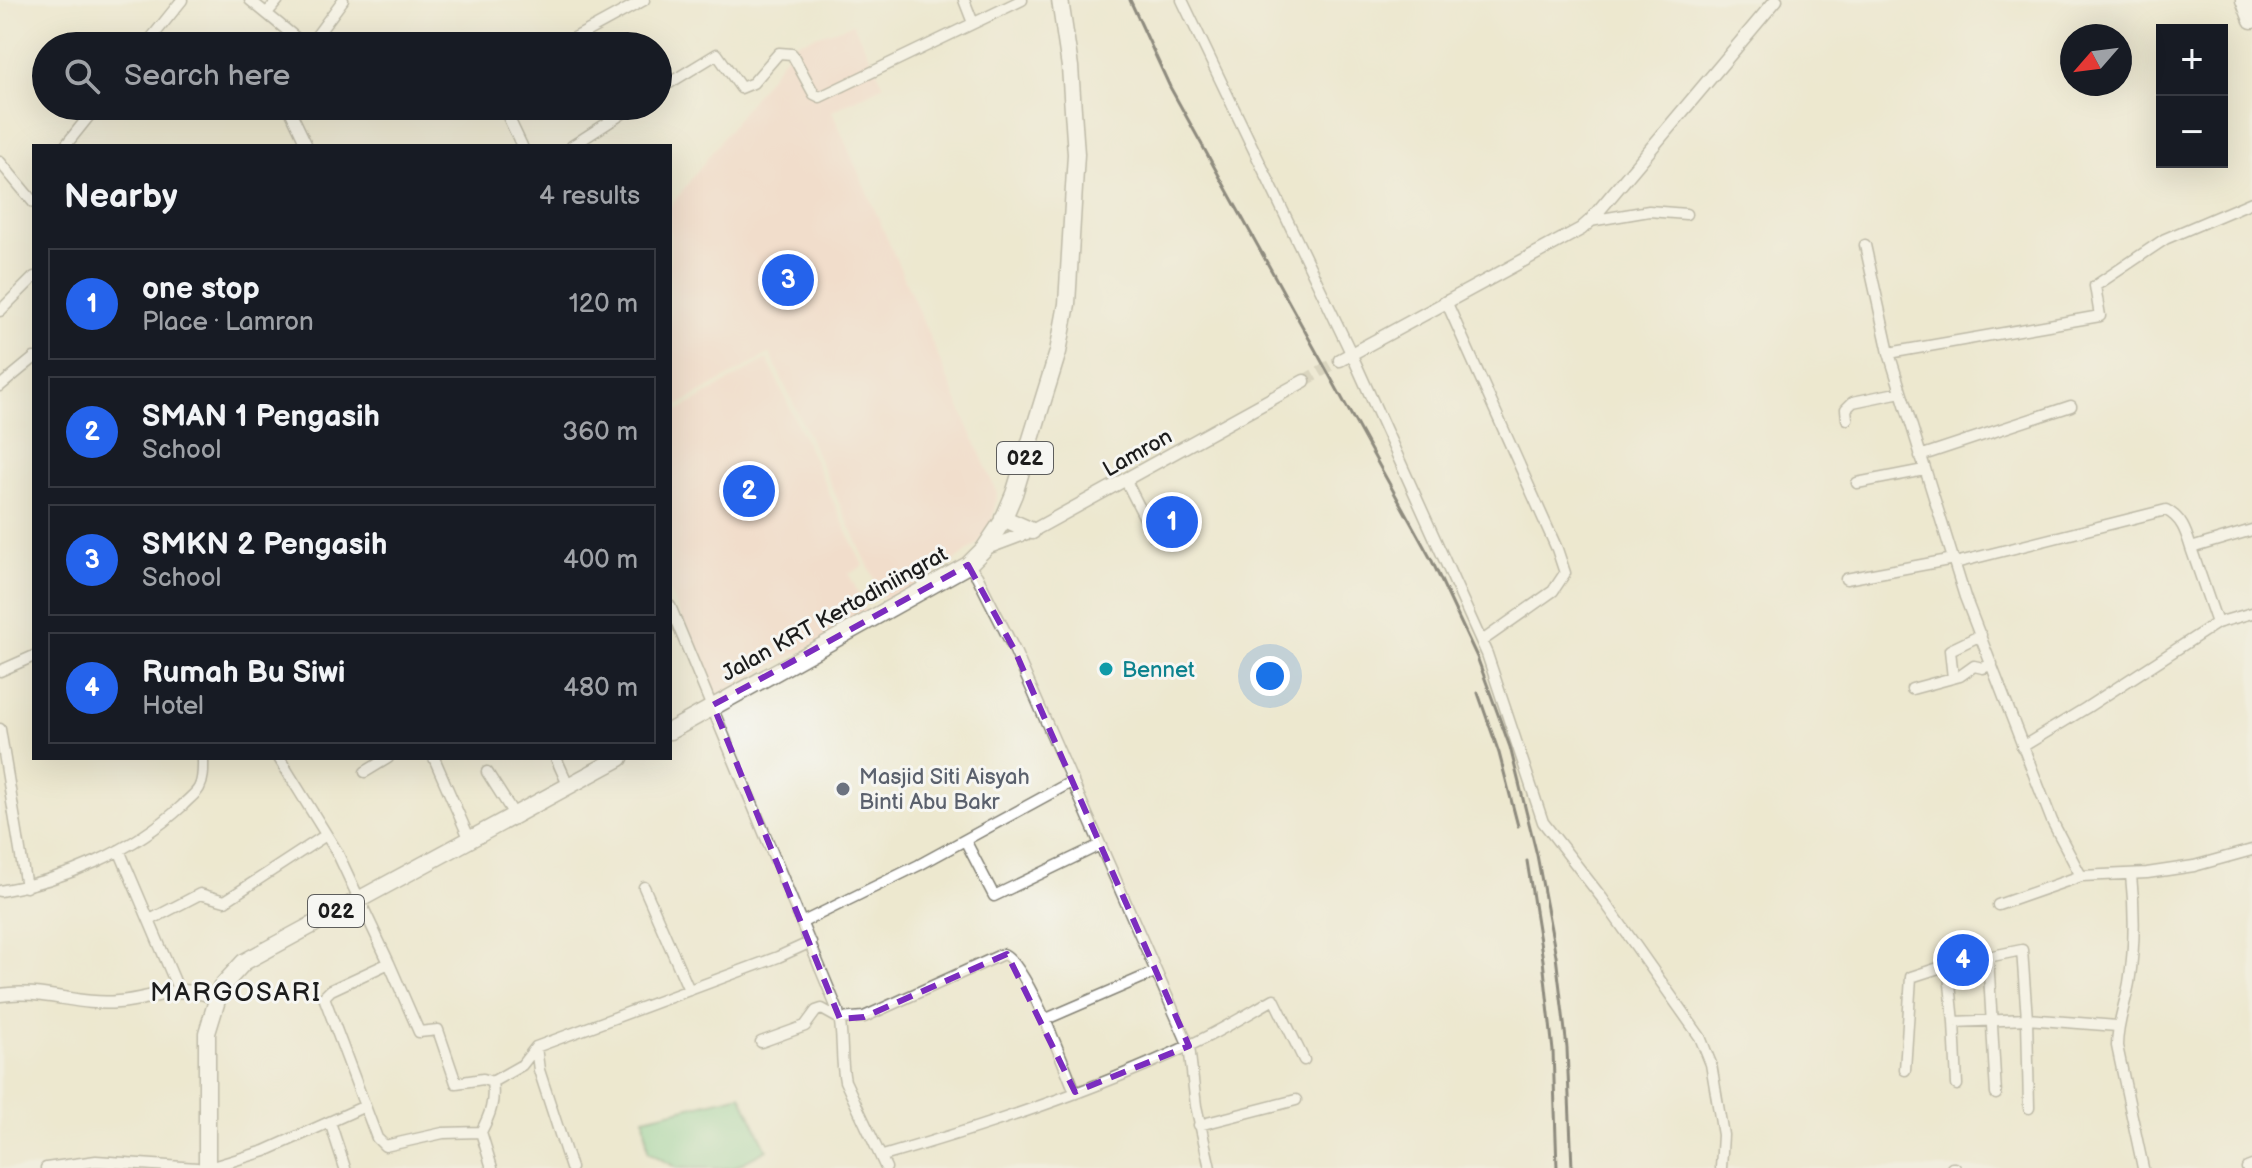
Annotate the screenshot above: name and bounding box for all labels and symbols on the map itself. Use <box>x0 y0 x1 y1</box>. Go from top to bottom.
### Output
north arrow <box>2060 24 2132 96</box>
pin: 3 <box>762 250 814 310</box>
street label: Lamron <box>1098 423 1177 483</box>
road number: 022 <box>997 442 1053 474</box>
pin: 2 <box>723 461 775 521</box>
pin: 1 <box>1146 492 1198 552</box>
street label: Jalan KRT Kertodiniingrat <box>717 541 953 688</box>
your location <box>1250 656 1290 696</box>
place label: Bennet <box>1122 657 1195 684</box>
marker: Bennet <box>1097 660 1115 678</box>
place label: Masjid Siti Aisyah Binti Abu Bakr <box>859 764 1030 816</box>
marker: Masjid Siti Aisyah Binti Abu Bakr <box>834 780 852 798</box>
road number: 022 <box>308 895 364 927</box>
pin: 4 <box>1937 930 1989 990</box>
district label: MARGOSARI <box>150 978 322 1009</box>

